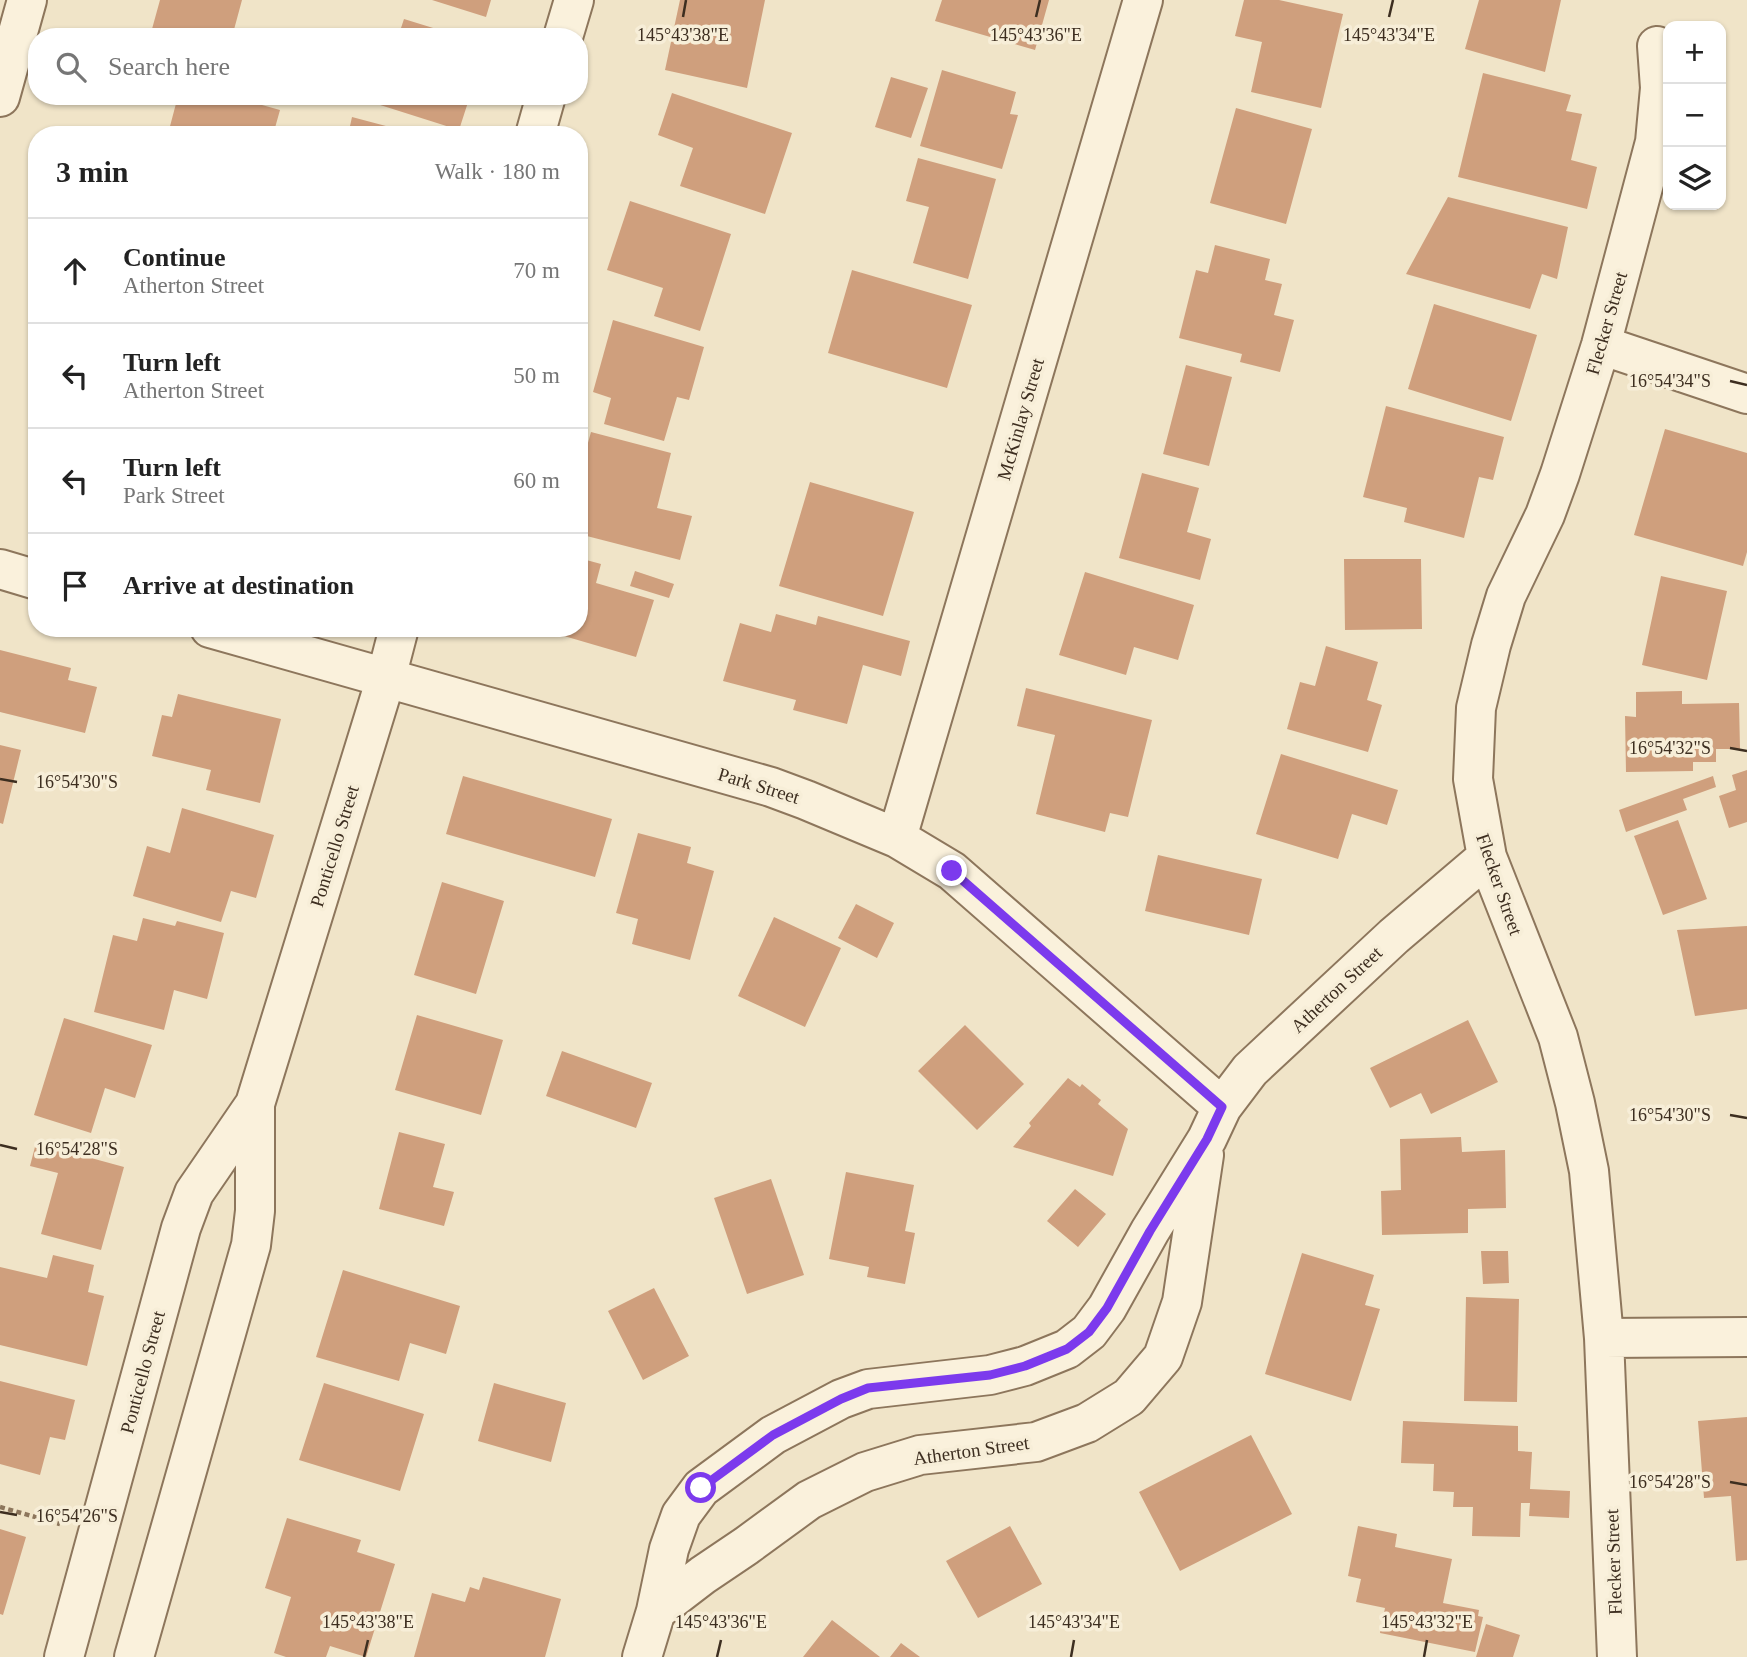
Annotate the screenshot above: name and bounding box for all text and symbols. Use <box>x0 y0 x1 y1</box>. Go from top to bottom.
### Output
map controls <box>1663 21 1726 210</box>
button: + <box>1663 21 1726 84</box>
text: 145°43'38"E <box>637 25 729 45</box>
text: 145°43'36"E <box>990 25 1082 45</box>
text: 145°43'34"E <box>1343 25 1435 45</box>
search box <box>28 28 588 105</box>
icon: search <box>52 48 90 86</box>
text: Search here <box>108 52 230 81</box>
button: − <box>1663 84 1726 147</box>
button: layers <box>1663 147 1726 210</box>
text: 3 min <box>56 155 129 188</box>
text: Walk · 180 m <box>435 159 560 184</box>
text: Continue <box>123 243 226 272</box>
icon: ahead <box>56 252 94 290</box>
text: 70 m <box>513 258 560 283</box>
street label: Flecker Street <box>1582 269 1631 377</box>
text: Atherton Street <box>123 273 264 298</box>
text: Turn left <box>123 348 221 377</box>
street label: McKinlay Street <box>993 355 1048 483</box>
icon: left <box>56 357 94 395</box>
text: 50 m <box>513 363 560 388</box>
text: 16°54'34"S <box>1629 371 1711 391</box>
text: Atherton Street <box>123 378 264 403</box>
text: Turn left <box>123 453 221 482</box>
icon: left <box>56 462 94 500</box>
text: 60 m <box>513 468 560 493</box>
text: Park Street <box>123 483 225 508</box>
icon: arrive <box>56 567 94 605</box>
text: Arrive at destination <box>123 571 354 600</box>
text: 16°54'32"S <box>1629 738 1711 758</box>
street label: Park Street <box>716 763 803 808</box>
text: 16°54'30"S <box>36 772 118 792</box>
street label: Ponticello Street <box>306 782 363 910</box>
street label: Flecker Street <box>1472 831 1527 938</box>
route end <box>936 855 967 886</box>
street label: Atherton Street <box>1287 941 1387 1037</box>
text: 16°54'30"S <box>1629 1105 1711 1125</box>
text: 16°54'28"S <box>36 1139 118 1159</box>
street label: Ponticello Street <box>116 1308 169 1436</box>
street label: Atherton Street <box>912 1432 1031 1469</box>
route start <box>685 1472 716 1503</box>
text: 16°54'28"S <box>1629 1472 1711 1492</box>
text: 16°54'26"S <box>36 1506 118 1526</box>
street label: Flecker Street <box>1601 1508 1626 1615</box>
text: 145°43'38"E <box>322 1612 414 1632</box>
text: 145°43'36"E <box>675 1612 767 1632</box>
text: 145°43'34"E <box>1028 1612 1120 1632</box>
text: 145°43'32"E <box>1381 1612 1473 1632</box>

